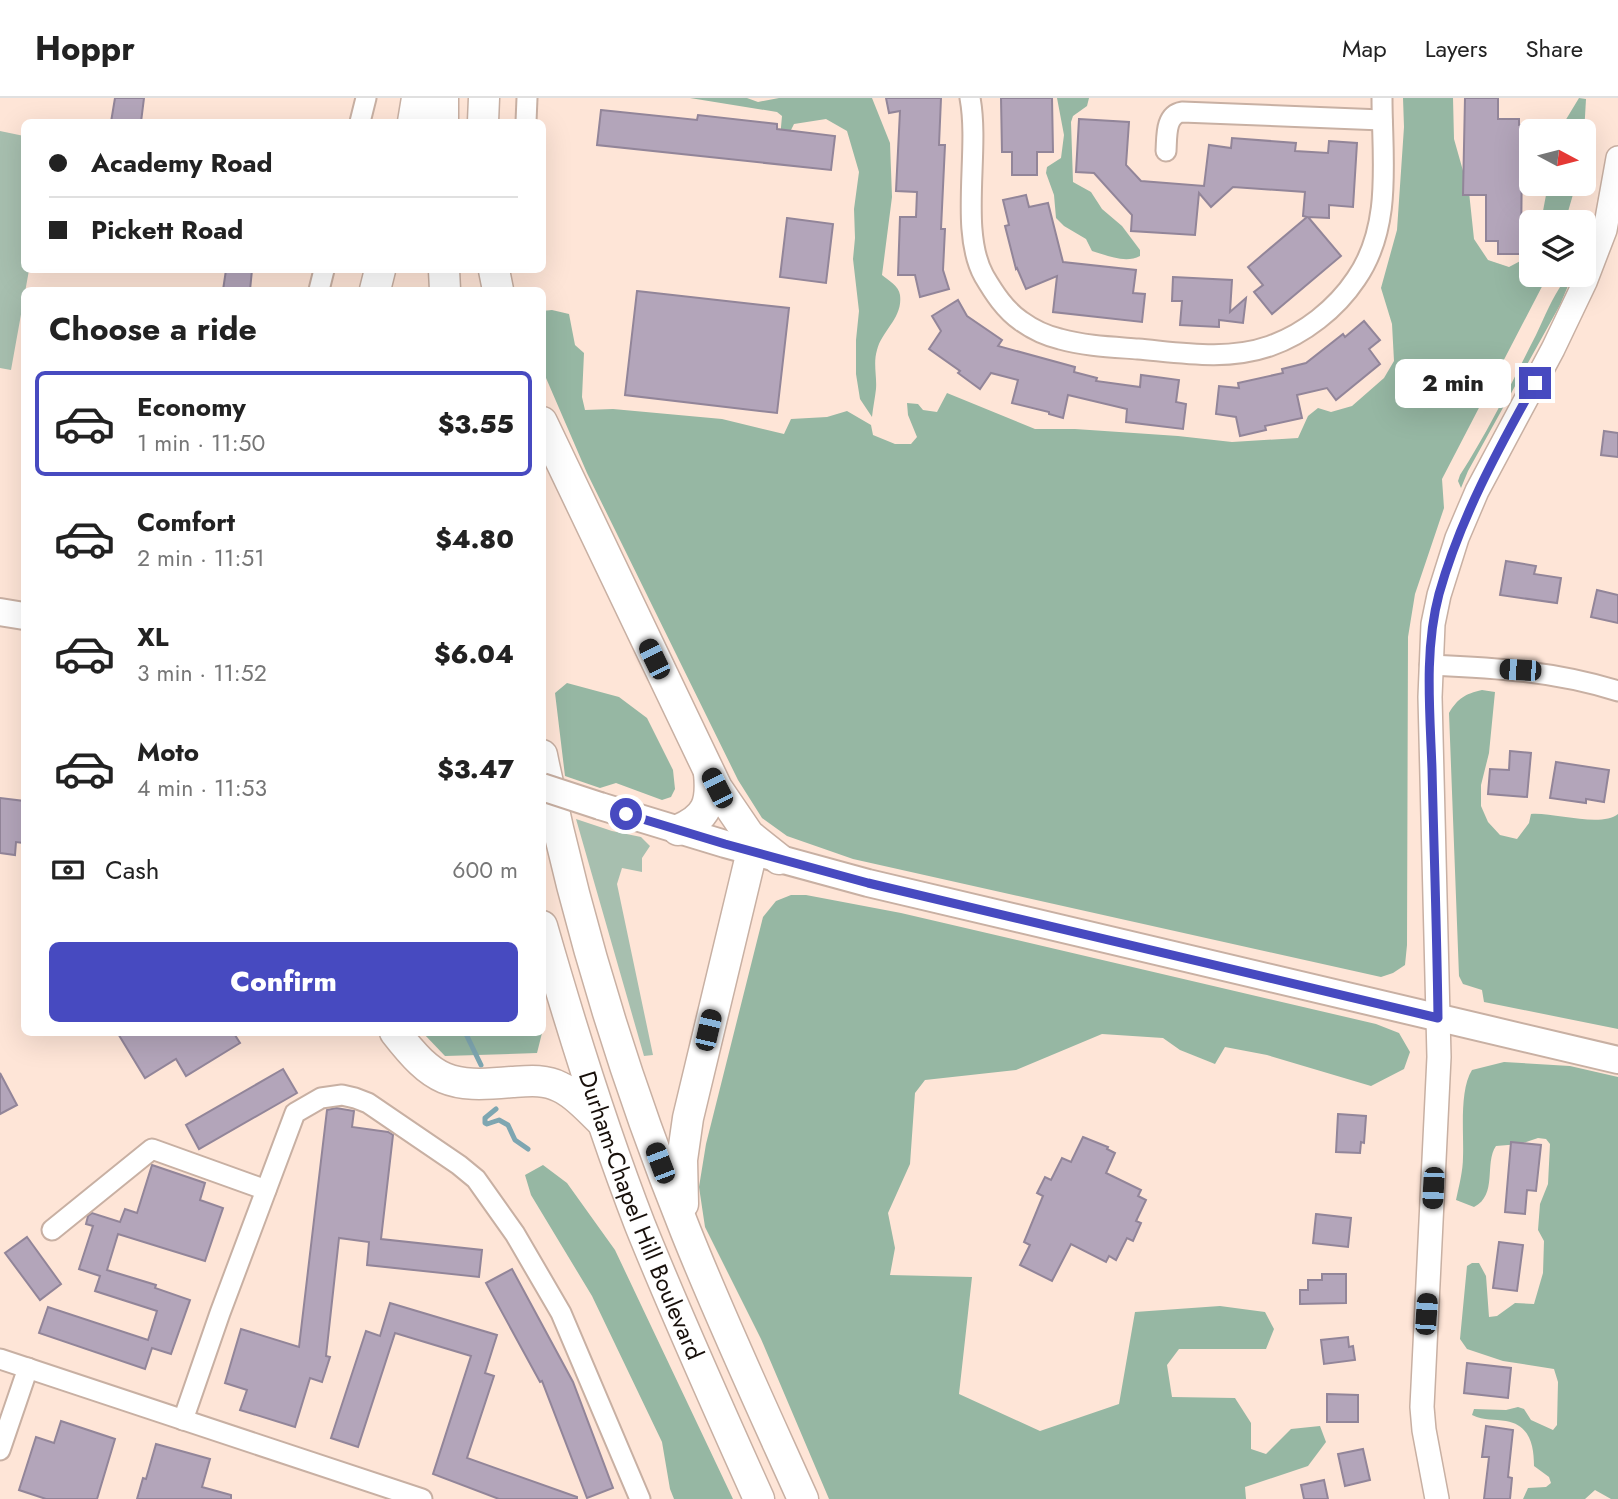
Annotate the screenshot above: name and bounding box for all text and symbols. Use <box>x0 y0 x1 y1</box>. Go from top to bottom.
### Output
text: Hoppr <box>35 25 135 72</box>
text: Map <box>1342 31 1387 66</box>
text: Layers <box>1425 31 1487 66</box>
text: Share <box>1525 31 1583 66</box>
north arrow <box>1519 119 1596 196</box>
map controls <box>1519 119 1596 287</box>
text: Academy Road <box>91 144 273 182</box>
button: layers <box>1519 210 1596 287</box>
text: Pickett Road <box>91 211 243 249</box>
text: Choose a ride <box>49 306 257 352</box>
callout: 2 min <box>1395 358 1510 408</box>
text: 2 min <box>1422 366 1484 400</box>
route end <box>1519 367 1551 399</box>
text: Economy <box>137 388 246 426</box>
icon: car <box>53 392 116 455</box>
text: $3.55 <box>438 405 514 443</box>
text: 1 min · 11:50 <box>137 426 265 460</box>
text: Comfort <box>137 503 235 541</box>
icon: car <box>53 507 116 570</box>
text: $4.80 <box>435 520 514 558</box>
text: 2 min · 11:51 <box>137 541 265 575</box>
text: XL <box>137 618 169 656</box>
icon: car <box>53 622 116 685</box>
text: $6.04 <box>434 635 514 673</box>
car <box>636 636 673 682</box>
text: 3 min · 11:52 <box>137 656 267 690</box>
car <box>1499 658 1542 682</box>
text: Moto <box>137 733 199 771</box>
icon: car <box>53 737 116 800</box>
text: $3.47 <box>437 750 514 788</box>
car <box>699 765 736 811</box>
text: 4 min · 11:53 <box>137 771 267 805</box>
route start <box>610 798 642 830</box>
icon: cash <box>49 851 87 889</box>
text: Cash <box>105 851 159 889</box>
text: 600 m <box>452 853 518 887</box>
button: Confirm <box>49 942 518 1022</box>
car <box>694 1007 723 1053</box>
street label: Durham-Chapel Hill Boulevard <box>570 1066 713 1365</box>
car <box>643 1140 678 1186</box>
car <box>1422 1166 1445 1210</box>
car <box>1415 1292 1438 1336</box>

